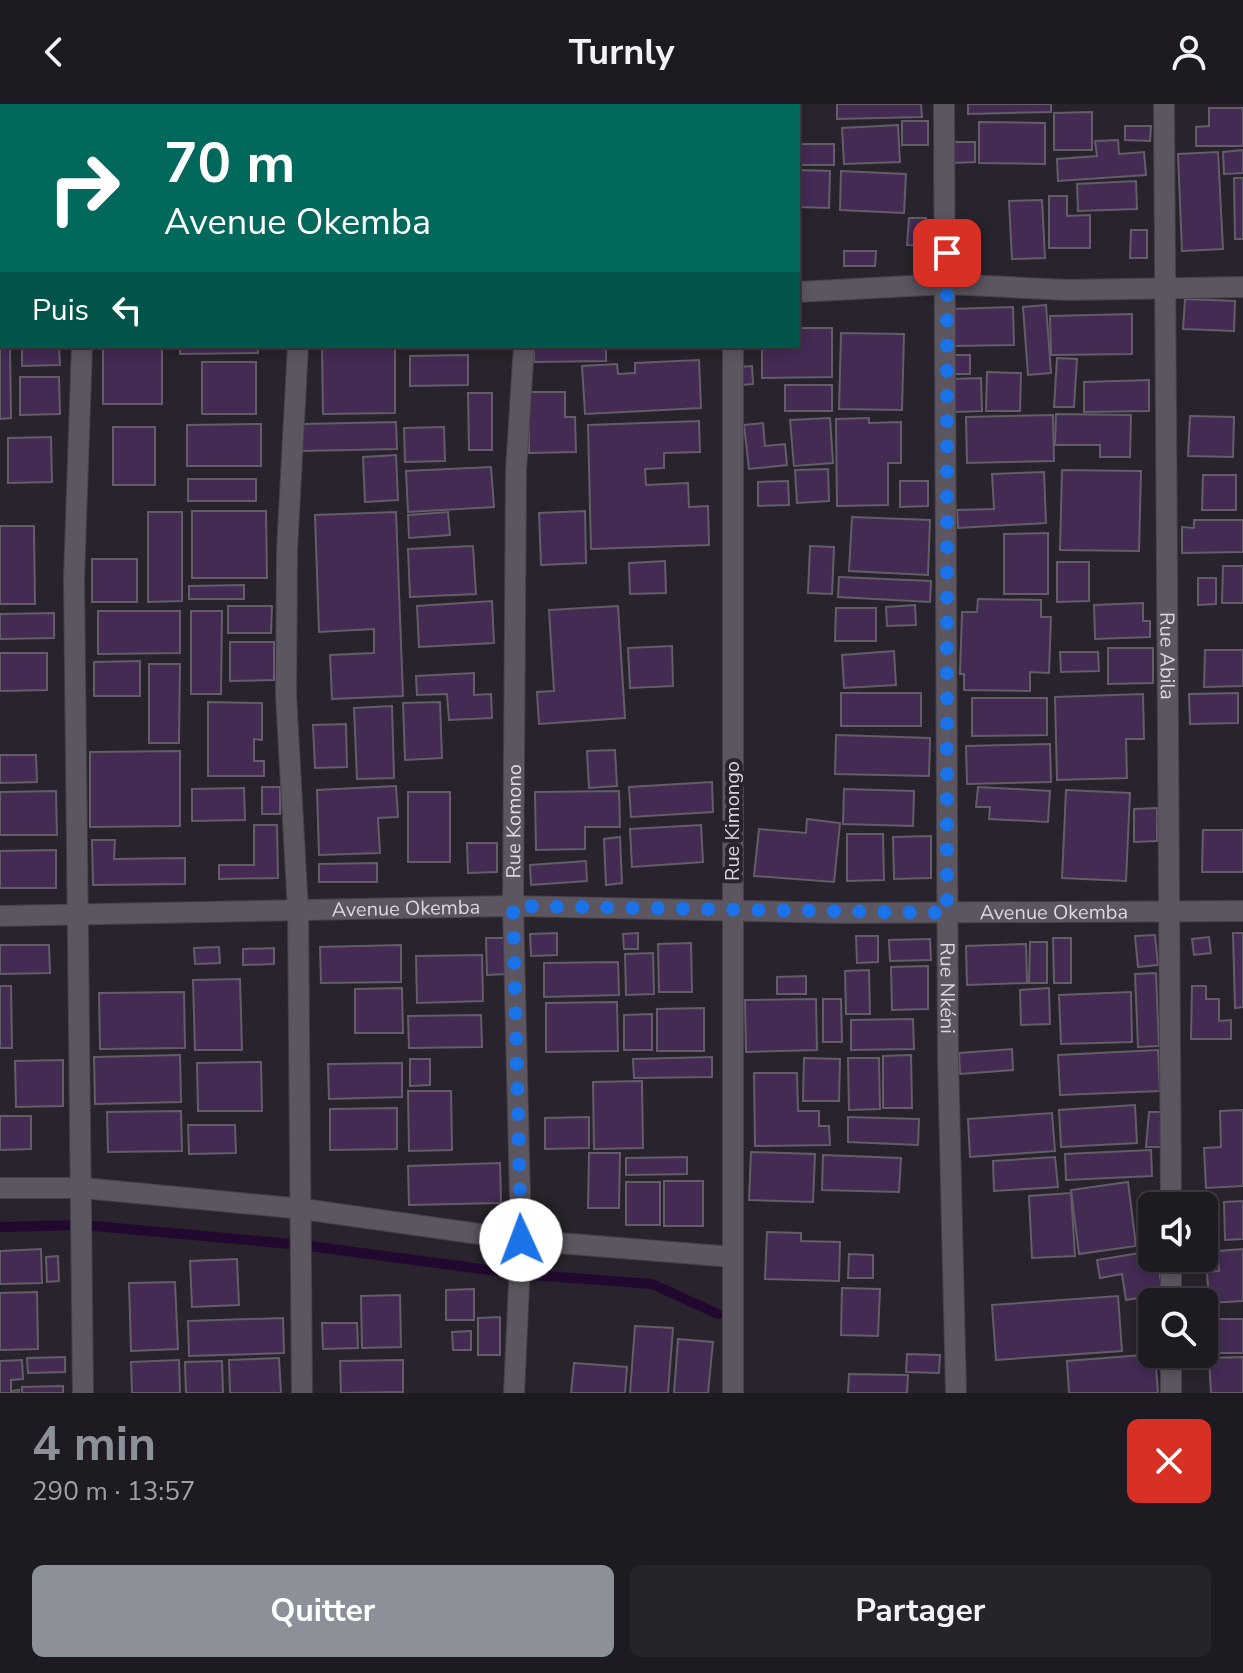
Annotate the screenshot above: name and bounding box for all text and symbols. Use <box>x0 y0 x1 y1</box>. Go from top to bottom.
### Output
text: Turnly <box>569 28 674 77</box>
icon: back <box>32 30 76 74</box>
icon: person <box>1167 30 1211 74</box>
text: 70 m <box>164 125 295 202</box>
icon: right <box>32 136 136 240</box>
text: Avenue Okemba <box>164 198 431 247</box>
pin <box>913 219 981 287</box>
icon: arrive <box>925 231 969 275</box>
icon: left <box>105 288 149 332</box>
text: Puis <box>32 290 89 331</box>
street label: Rue Abila <box>1154 612 1181 700</box>
street label: Rue Kimongo <box>719 761 746 881</box>
street label: Rue Komono <box>500 764 527 879</box>
street label: Avenue Okemba <box>331 893 480 923</box>
street label: Avenue Okemba <box>980 898 1128 926</box>
street label: Rue Nkéni <box>934 942 961 1034</box>
map controls <box>1138 1192 1218 1368</box>
button: sound <box>1138 1192 1218 1272</box>
position arrow <box>479 1198 563 1282</box>
button: search <box>1138 1288 1218 1368</box>
text: 4 min <box>32 1411 156 1477</box>
button: close <box>1127 1419 1211 1503</box>
text: 290 m · 13:57 <box>32 1474 195 1509</box>
button: Quitter <box>32 1565 614 1657</box>
button: Partager <box>630 1565 1211 1657</box>

